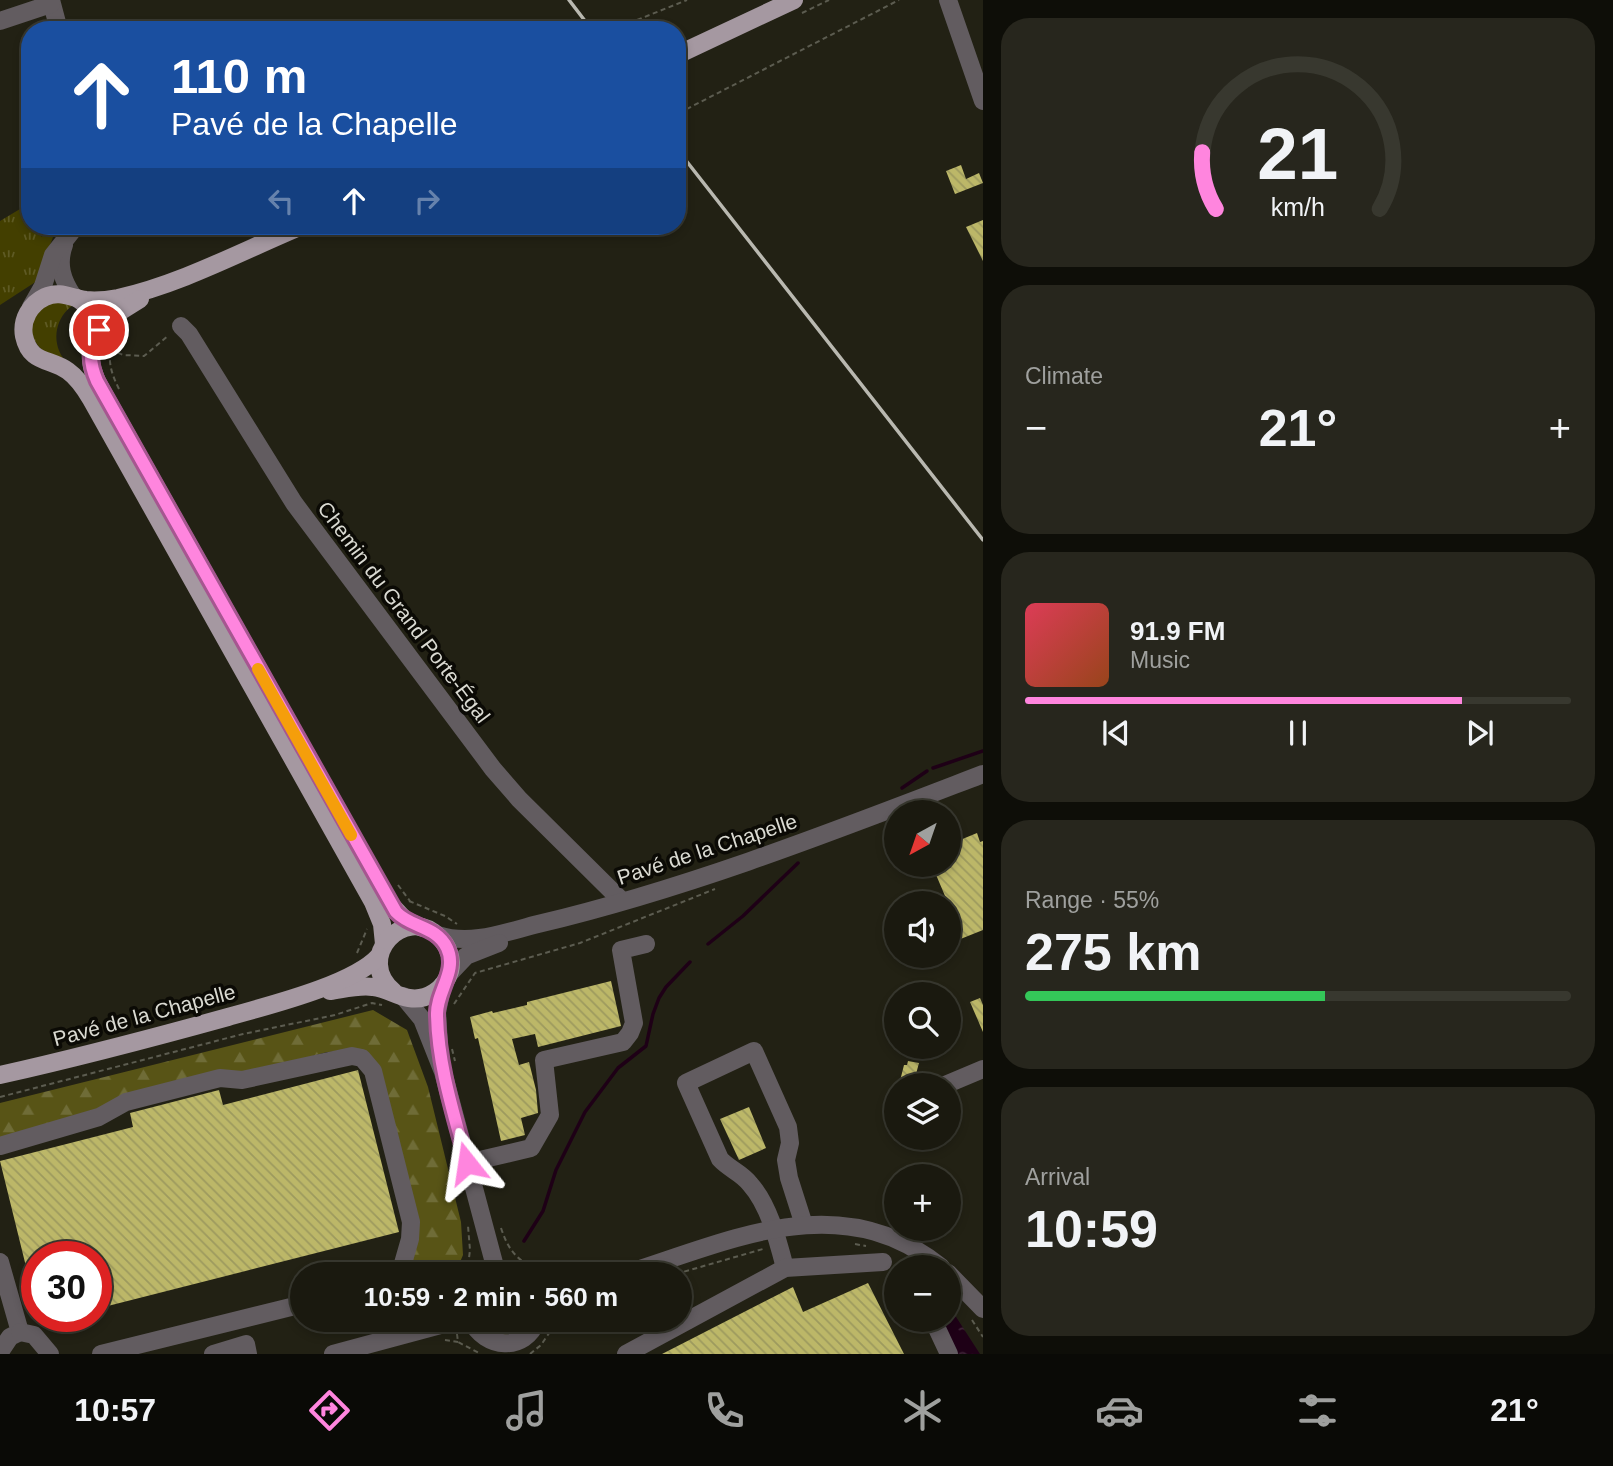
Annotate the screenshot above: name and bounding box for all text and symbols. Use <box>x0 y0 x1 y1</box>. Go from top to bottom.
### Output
icon: ahead <box>56 49 147 140</box>
text: 110 m <box>171 49 307 103</box>
text: Pavé de la Chapelle <box>171 106 457 142</box>
text: 21 <box>1258 113 1338 194</box>
icon: left <box>262 182 300 220</box>
icon: ahead <box>335 182 373 220</box>
icon: right <box>408 182 446 220</box>
text: km/h <box>1271 192 1325 220</box>
pin <box>69 300 129 360</box>
icon: arrive <box>80 311 118 349</box>
text: Climate <box>1025 363 1103 389</box>
text: 21° <box>1259 399 1337 457</box>
text: − <box>1025 407 1047 449</box>
text: + <box>1549 407 1571 449</box>
street label: Chemin du Grand Porte-Égal <box>313 497 495 727</box>
text: 91.9 FM <box>1130 616 1225 646</box>
text: Music <box>1130 647 1190 673</box>
icon: previous <box>1097 714 1135 752</box>
icon: pause <box>1279 714 1317 752</box>
icon: next <box>1461 714 1499 752</box>
north arrow <box>884 800 961 877</box>
map controls <box>884 800 961 1332</box>
street label: Pavé de la Chapelle <box>614 809 800 889</box>
text: Range · 55% <box>1025 887 1159 913</box>
button: sound <box>884 891 961 968</box>
text: 275 km <box>1025 923 1201 981</box>
street label: Pavé de la Chapelle <box>50 980 238 1050</box>
button: search <box>884 982 961 1059</box>
button: layers <box>884 1073 961 1150</box>
position arrow <box>430 1126 504 1200</box>
button: + <box>884 1164 961 1241</box>
text: Arrival <box>1025 1164 1090 1190</box>
text: 10:59 <box>1025 1200 1158 1258</box>
speed limit sign: 30 <box>21 1241 112 1332</box>
button: − <box>884 1255 961 1332</box>
text: 10:59 · 2 min · 560 m <box>364 1282 618 1312</box>
icon: directions <box>305 1386 354 1435</box>
icon: music <box>502 1386 551 1435</box>
icon: phone <box>700 1386 749 1435</box>
icon: climate <box>898 1386 947 1435</box>
icon: car <box>1095 1386 1144 1435</box>
icon: filters <box>1293 1386 1342 1435</box>
text: 10:57 <box>74 1392 156 1428</box>
text: 21° <box>1490 1392 1539 1428</box>

